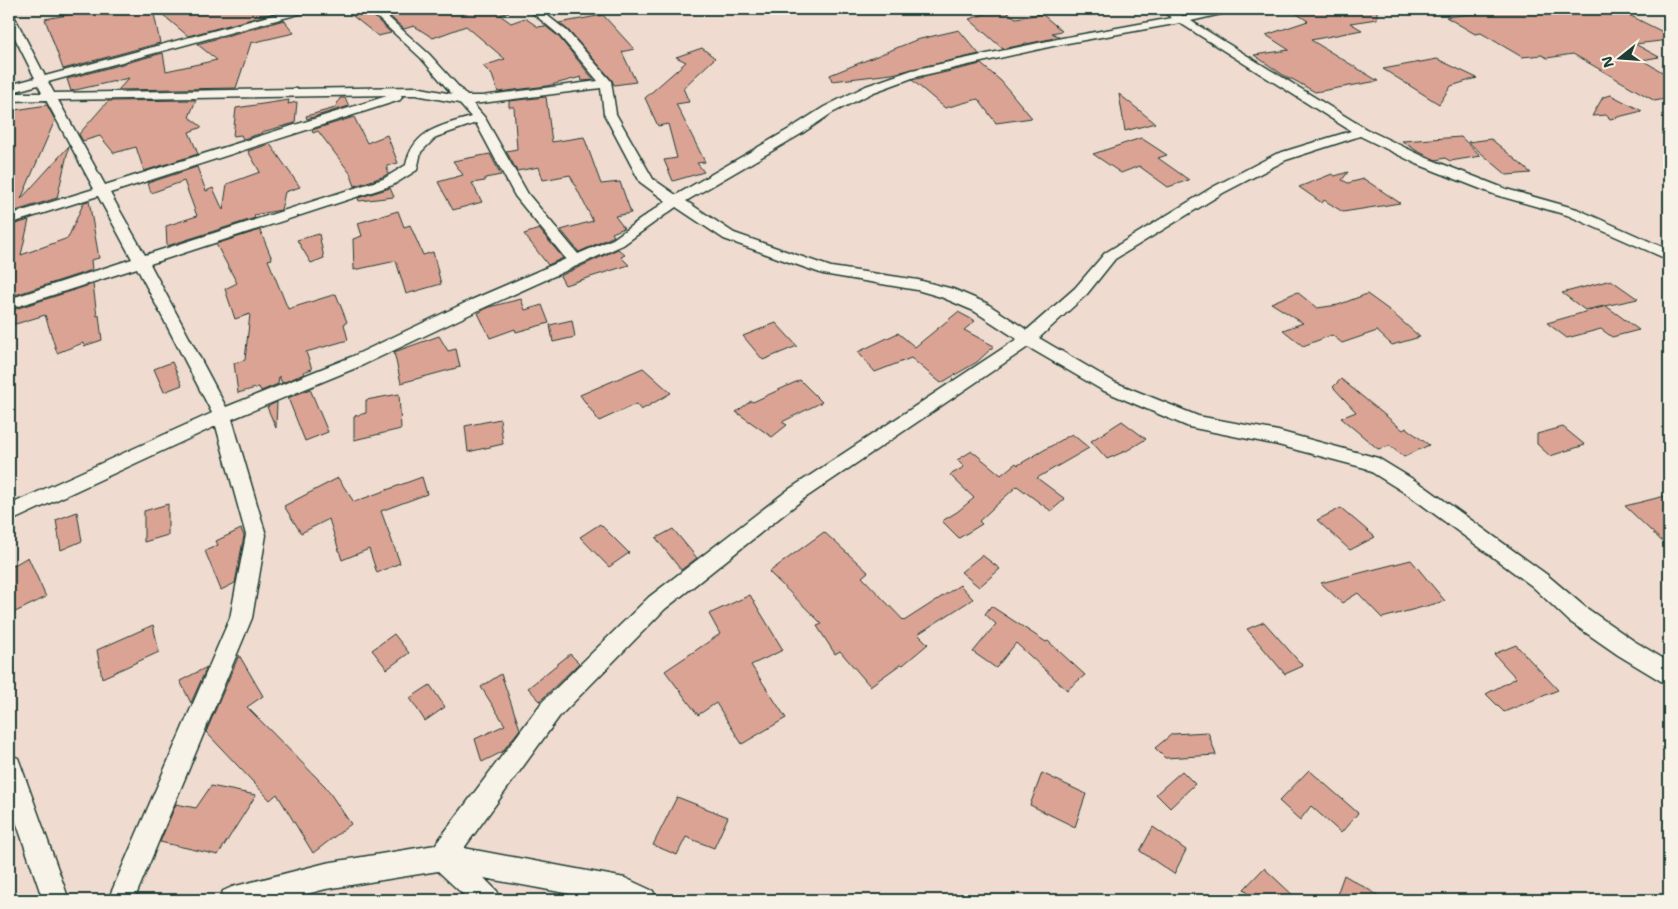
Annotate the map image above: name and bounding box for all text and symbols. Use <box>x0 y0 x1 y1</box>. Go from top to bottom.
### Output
north arrow <box>1596 32 1646 82</box>
text: N <box>1597 54 1618 70</box>

